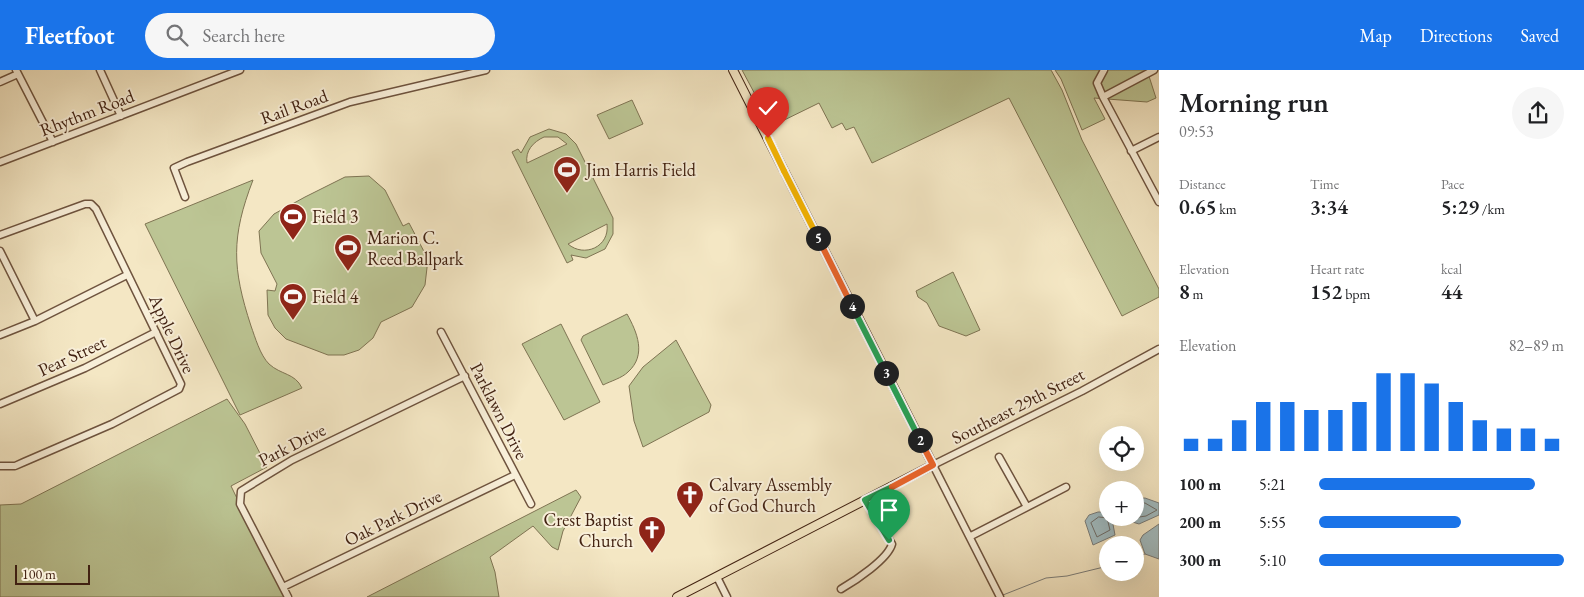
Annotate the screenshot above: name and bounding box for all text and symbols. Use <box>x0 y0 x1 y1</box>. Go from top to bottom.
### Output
search box <box>145 13 495 58</box>
text: Fleetfoot <box>25 20 115 51</box>
icon: search <box>163 21 191 49</box>
text: Search here <box>203 23 285 48</box>
text: Map <box>1360 24 1392 47</box>
text: Directions <box>1420 24 1492 47</box>
text: Saved <box>1520 24 1559 47</box>
street label: Rail Road <box>257 83 331 129</box>
street label: Rhythm Road <box>36 84 138 141</box>
text: Morning run <box>1179 84 1329 120</box>
pin <box>747 87 789 138</box>
button: share <box>1512 87 1564 139</box>
icon: check <box>754 94 782 122</box>
text: 09:53 <box>1179 121 1214 142</box>
sports icon: Jim Harris Field <box>552 155 582 194</box>
place label: Jim Harris Field <box>584 158 697 181</box>
text: Distance <box>1179 175 1226 193</box>
text: Time <box>1310 175 1339 193</box>
text: Pace <box>1441 175 1465 193</box>
text: 0.65 <box>1179 193 1216 220</box>
text: 3:34 <box>1310 193 1348 220</box>
text: 5:29 <box>1441 193 1479 220</box>
text: km <box>1216 200 1237 218</box>
text: /km <box>1479 200 1505 218</box>
sports icon: Field 3 <box>278 202 308 241</box>
place label: Field 3 <box>312 205 358 228</box>
place label: Marion C. Reed Ballpark <box>367 226 464 270</box>
pin: 5 <box>806 226 830 250</box>
text: 5 <box>815 229 822 247</box>
sports icon: Marion C. Reed Ballpark <box>333 233 363 272</box>
text: Elevation <box>1179 260 1229 278</box>
text: Heart rate <box>1310 260 1364 278</box>
text: kcal <box>1441 260 1462 278</box>
text: 8 <box>1179 278 1190 305</box>
text: 152 <box>1310 278 1342 305</box>
text: 44 <box>1441 278 1463 305</box>
sports icon: Field 4 <box>278 282 308 321</box>
place label: Field 4 <box>312 285 359 308</box>
text: m <box>1190 285 1203 303</box>
text: bpm <box>1342 285 1371 303</box>
street label: Apple Drive <box>144 290 201 377</box>
pin: 4 <box>840 294 864 318</box>
text: 4 <box>849 297 856 315</box>
street label: Pear Street <box>34 330 110 381</box>
text: Elevation <box>1179 335 1237 356</box>
text: 82–89 m <box>1509 335 1564 356</box>
street label: Parklawn Drive <box>465 358 534 463</box>
pin: 3 <box>874 360 898 386</box>
street label: Southeast 29th Street <box>947 362 1088 449</box>
text: 3 <box>883 364 890 382</box>
street label: Park Drive <box>254 418 329 471</box>
map controls <box>1099 426 1144 581</box>
button: locate <box>1099 426 1144 471</box>
pin: 2 <box>908 428 932 452</box>
text: 2 <box>917 431 924 449</box>
place label: Calvary Assembly of God Church <box>709 473 832 517</box>
text: 100 m <box>1179 474 1221 495</box>
text: 5:21 <box>1259 474 1286 495</box>
church icon: Calvary Assembly of God Church <box>675 480 705 519</box>
button: + <box>1099 481 1144 526</box>
street label: Oak Park Drive <box>340 484 445 551</box>
pin <box>868 489 910 540</box>
icon: arrive <box>875 496 903 524</box>
place label: Crest Baptist Church <box>544 508 633 552</box>
text: 200 m <box>1179 512 1221 533</box>
text: 5:55 <box>1259 512 1286 533</box>
church icon: Crest Baptist Church <box>637 515 667 554</box>
button: − <box>1099 536 1144 581</box>
text: 300 m <box>1179 550 1221 571</box>
text: 5:10 <box>1259 550 1286 571</box>
scale bar <box>15 562 90 585</box>
text: 100 m <box>22 565 56 583</box>

